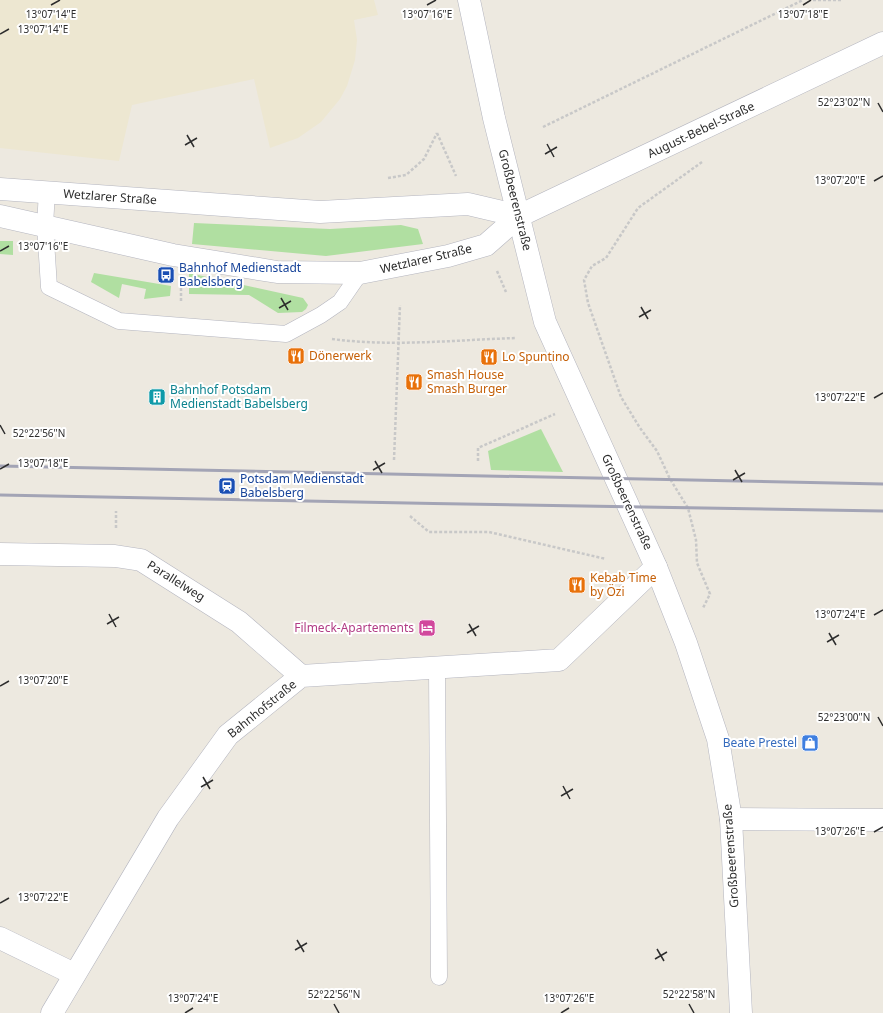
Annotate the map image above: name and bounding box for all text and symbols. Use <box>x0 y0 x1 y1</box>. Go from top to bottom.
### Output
text: 13°07'14"E <box>26 7 76 21</box>
text: 13°07'16"E <box>402 7 452 21</box>
text: 13°07'18"E <box>778 7 828 21</box>
text: 13°07'14"E <box>18 22 68 36</box>
text: 52°23'02"N <box>818 95 870 109</box>
street label: August-Bebel-Straße <box>645 97 757 162</box>
street label: Großbeerenstraße <box>495 147 536 253</box>
text: 13°07'20"E <box>815 173 865 187</box>
street label: Wetzlarer Straße <box>63 185 158 208</box>
text: 13°07'16"E <box>18 239 68 253</box>
street label: Wetzlarer Straße <box>378 240 474 277</box>
place label: Bahnhof Medienstadt Babelsberg <box>179 259 302 290</box>
bus stop icon: Bahnhof Medienstadt Babelsberg <box>156 265 176 285</box>
restaurant icon: Dönerwerk <box>286 346 306 366</box>
place label: Dönerwerk <box>309 347 372 364</box>
restaurant icon: Lo Spuntino <box>479 347 499 367</box>
place label: Lo Spuntino <box>502 348 570 365</box>
place label: Smash House Smash Burger <box>427 366 507 397</box>
restaurant icon: Smash House Smash Burger <box>404 372 424 392</box>
place label: Bahnhof Potsdam Medienstadt Babelsberg <box>170 381 308 412</box>
building icon: Bahnhof Potsdam Medienstadt Babelsberg <box>147 387 167 407</box>
text: 13°07'22"E <box>815 390 865 404</box>
text: 52°22'56"N <box>13 426 65 440</box>
street label: Großbeerenstraße <box>598 451 657 553</box>
text: 13°07'18"E <box>18 456 68 470</box>
place label: Potsdam Medienstadt Babelsberg <box>240 470 365 501</box>
station icon: Potsdam Medienstadt Babelsberg <box>217 476 237 496</box>
street label: Parallelweg <box>144 556 208 605</box>
place label: Kebab Time by Özi <box>590 569 657 600</box>
restaurant icon: Kebab Time by Özi <box>567 575 587 595</box>
text: 13°07'24"E <box>815 607 865 621</box>
hotel icon: Filmeck-Apartements <box>417 618 437 638</box>
place label: Filmeck-Apartements <box>294 619 414 636</box>
text: 13°07'20"E <box>18 673 68 687</box>
street label: Bahnhofstraße <box>224 675 300 742</box>
text: 52°23'00"N <box>818 710 870 724</box>
shop icon: Beate Prestel <box>800 733 820 753</box>
place label: Beate Prestel <box>723 734 797 751</box>
street label: Großbeerenstraße <box>718 803 743 908</box>
text: 13°07'26"E <box>815 824 865 838</box>
text: 13°07'22"E <box>18 890 68 904</box>
text: 52°22'56"N <box>308 987 360 1001</box>
text: 52°22'58"N <box>663 987 715 1001</box>
text: 13°07'24"E <box>168 991 218 1005</box>
text: 13°07'26"E <box>544 991 594 1005</box>

